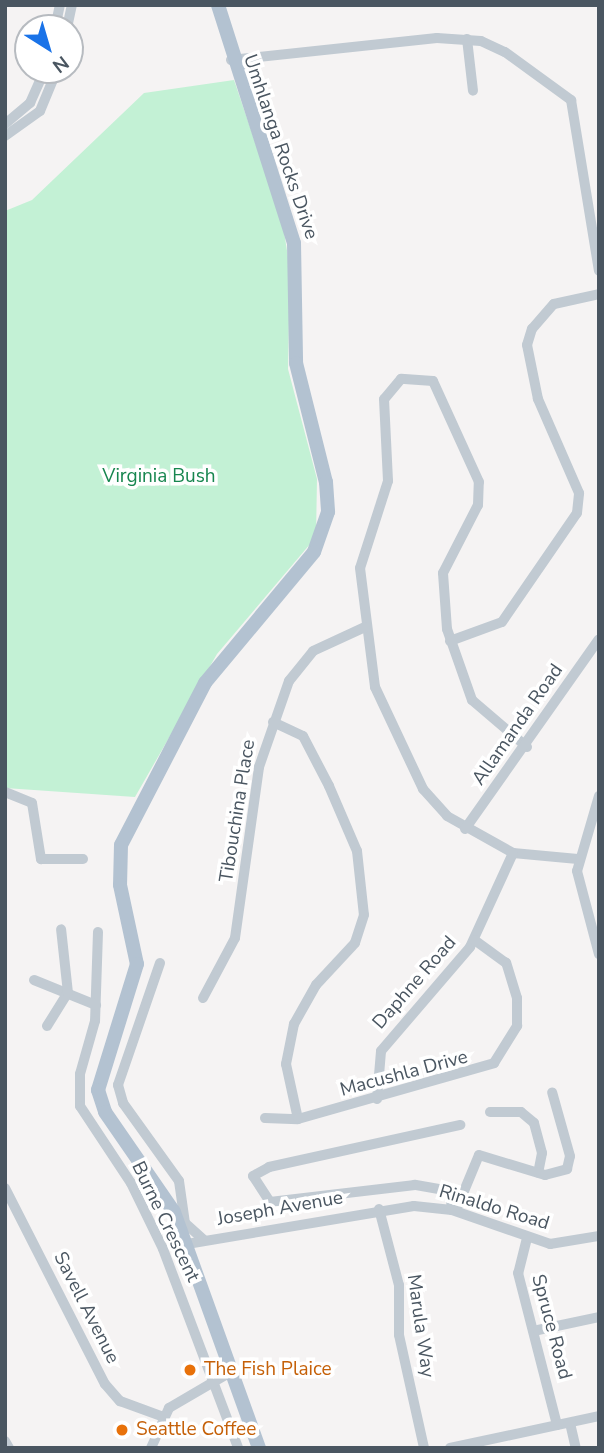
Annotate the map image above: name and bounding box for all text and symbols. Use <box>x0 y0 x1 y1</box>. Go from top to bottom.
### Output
north arrow <box>14 14 84 84</box>
text: N <box>47 50 74 79</box>
street label: Umhlanga Rocks Drive <box>238 52 322 242</box>
park label: Virginia Bush <box>102 466 216 488</box>
street label: Allamanda Road <box>468 660 568 790</box>
street label: Tibouchina Place <box>215 738 261 884</box>
street label: Daphne Road <box>368 932 462 1034</box>
street label: Macushla Drive <box>338 1046 470 1102</box>
street label: Burne Crescent <box>126 1158 204 1286</box>
street label: Rinaldo Road <box>436 1180 552 1236</box>
street label: Joseph Avenue <box>215 1187 345 1231</box>
street label: Savell Avenue <box>48 1248 124 1368</box>
street label: Spruce Road <box>526 1272 576 1382</box>
street label: Marula Way <box>401 1273 439 1379</box>
place label: The Fish Plaice <box>204 1359 332 1381</box>
marker: The Fish Plaice <box>182 1362 198 1378</box>
place label: Seattle Coffee <box>136 1419 256 1441</box>
marker: Seattle Coffee <box>114 1422 130 1438</box>

